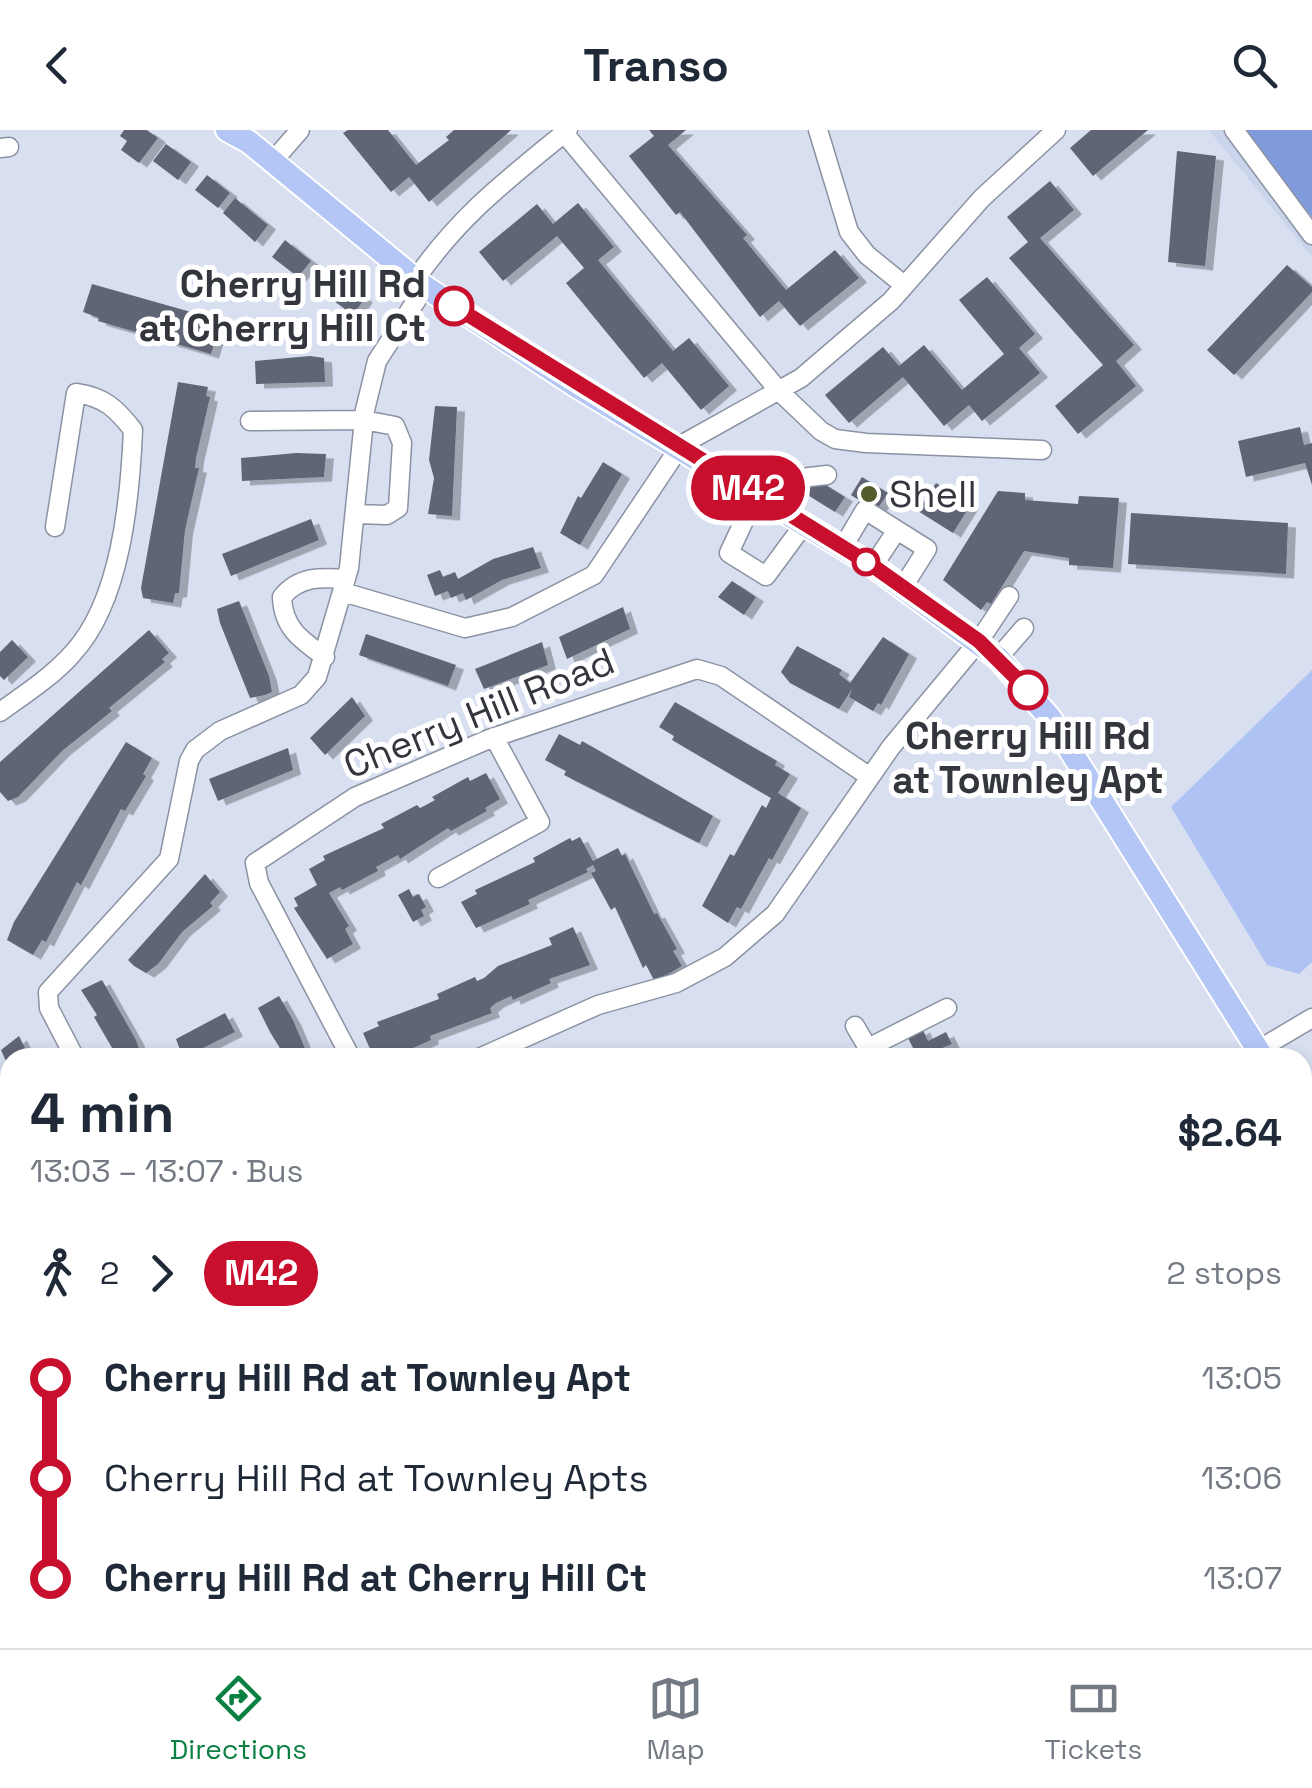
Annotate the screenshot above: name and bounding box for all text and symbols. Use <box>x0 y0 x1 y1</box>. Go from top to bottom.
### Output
text: Transo <box>583 37 729 94</box>
icon: back <box>30 38 85 93</box>
icon: search <box>1227 38 1282 93</box>
place label: Cherry Hill Rd at Cherry Hill Ct <box>139 260 426 352</box>
marker: Cherry Hill Rd at Cherry Hill Ct <box>435 287 473 325</box>
line badge: M42 <box>690 456 806 520</box>
text: M42 <box>711 466 785 510</box>
place label: Shell <box>889 470 977 518</box>
marker: Shell <box>858 483 880 505</box>
unlabelled marker <box>853 549 879 575</box>
street label: Cherry Hill Road <box>337 637 621 789</box>
marker: Cherry Hill Rd at Townley Apt <box>1009 671 1047 709</box>
place label: Cherry Hill Rd at Townley Apt <box>892 712 1164 804</box>
text: 4 min <box>30 1078 174 1148</box>
text: $2.64 <box>1178 1109 1282 1157</box>
text: 13:03 – 13:07 · Bus <box>30 1151 304 1191</box>
icon: walk <box>30 1246 85 1301</box>
icon: forward <box>134 1246 189 1301</box>
text: M42 <box>224 1251 298 1295</box>
text: 2 <box>100 1253 119 1293</box>
text: 2 stops <box>1167 1253 1282 1293</box>
text: Cherry Hill Rd at Townley Apt <box>104 1354 631 1402</box>
text: 13:05 <box>1202 1358 1282 1398</box>
text: Cherry Hill Rd at Townley Apts <box>104 1454 648 1502</box>
text: 13:06 <box>1201 1458 1282 1498</box>
text: Cherry Hill Rd at Cherry Hill Ct <box>104 1554 647 1602</box>
text: 13:07 <box>1203 1558 1282 1598</box>
tab: Directions <box>170 1671 307 1767</box>
tab: Map <box>647 1671 705 1767</box>
tab: Tickets <box>1044 1671 1142 1767</box>

